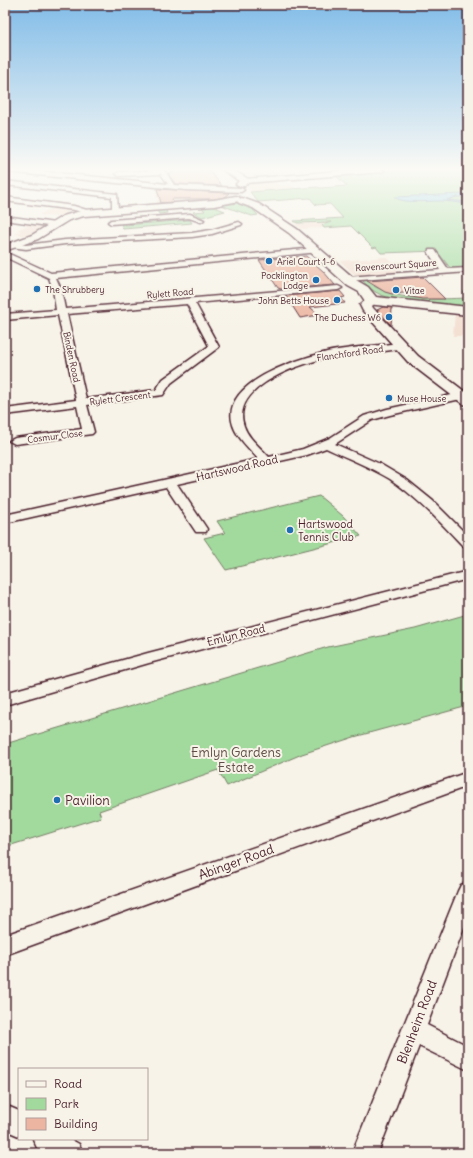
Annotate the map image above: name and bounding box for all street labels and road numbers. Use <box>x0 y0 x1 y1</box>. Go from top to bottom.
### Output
street label: Ravenscourt Square <box>355 257 437 273</box>
street label: Rylett Road <box>146 285 194 301</box>
street label: Binden Road <box>61 331 83 383</box>
street label: Flanchford Road <box>316 343 384 363</box>
street label: Rylett Crescent <box>89 389 151 407</box>
street label: Cosmur Close <box>27 427 84 445</box>
street label: Hartswood Road <box>195 452 280 484</box>
street label: Emlyn Road <box>205 621 267 649</box>
street label: Abinger Road <box>196 840 276 884</box>
street label: Blenheim Road <box>393 977 441 1066</box>

